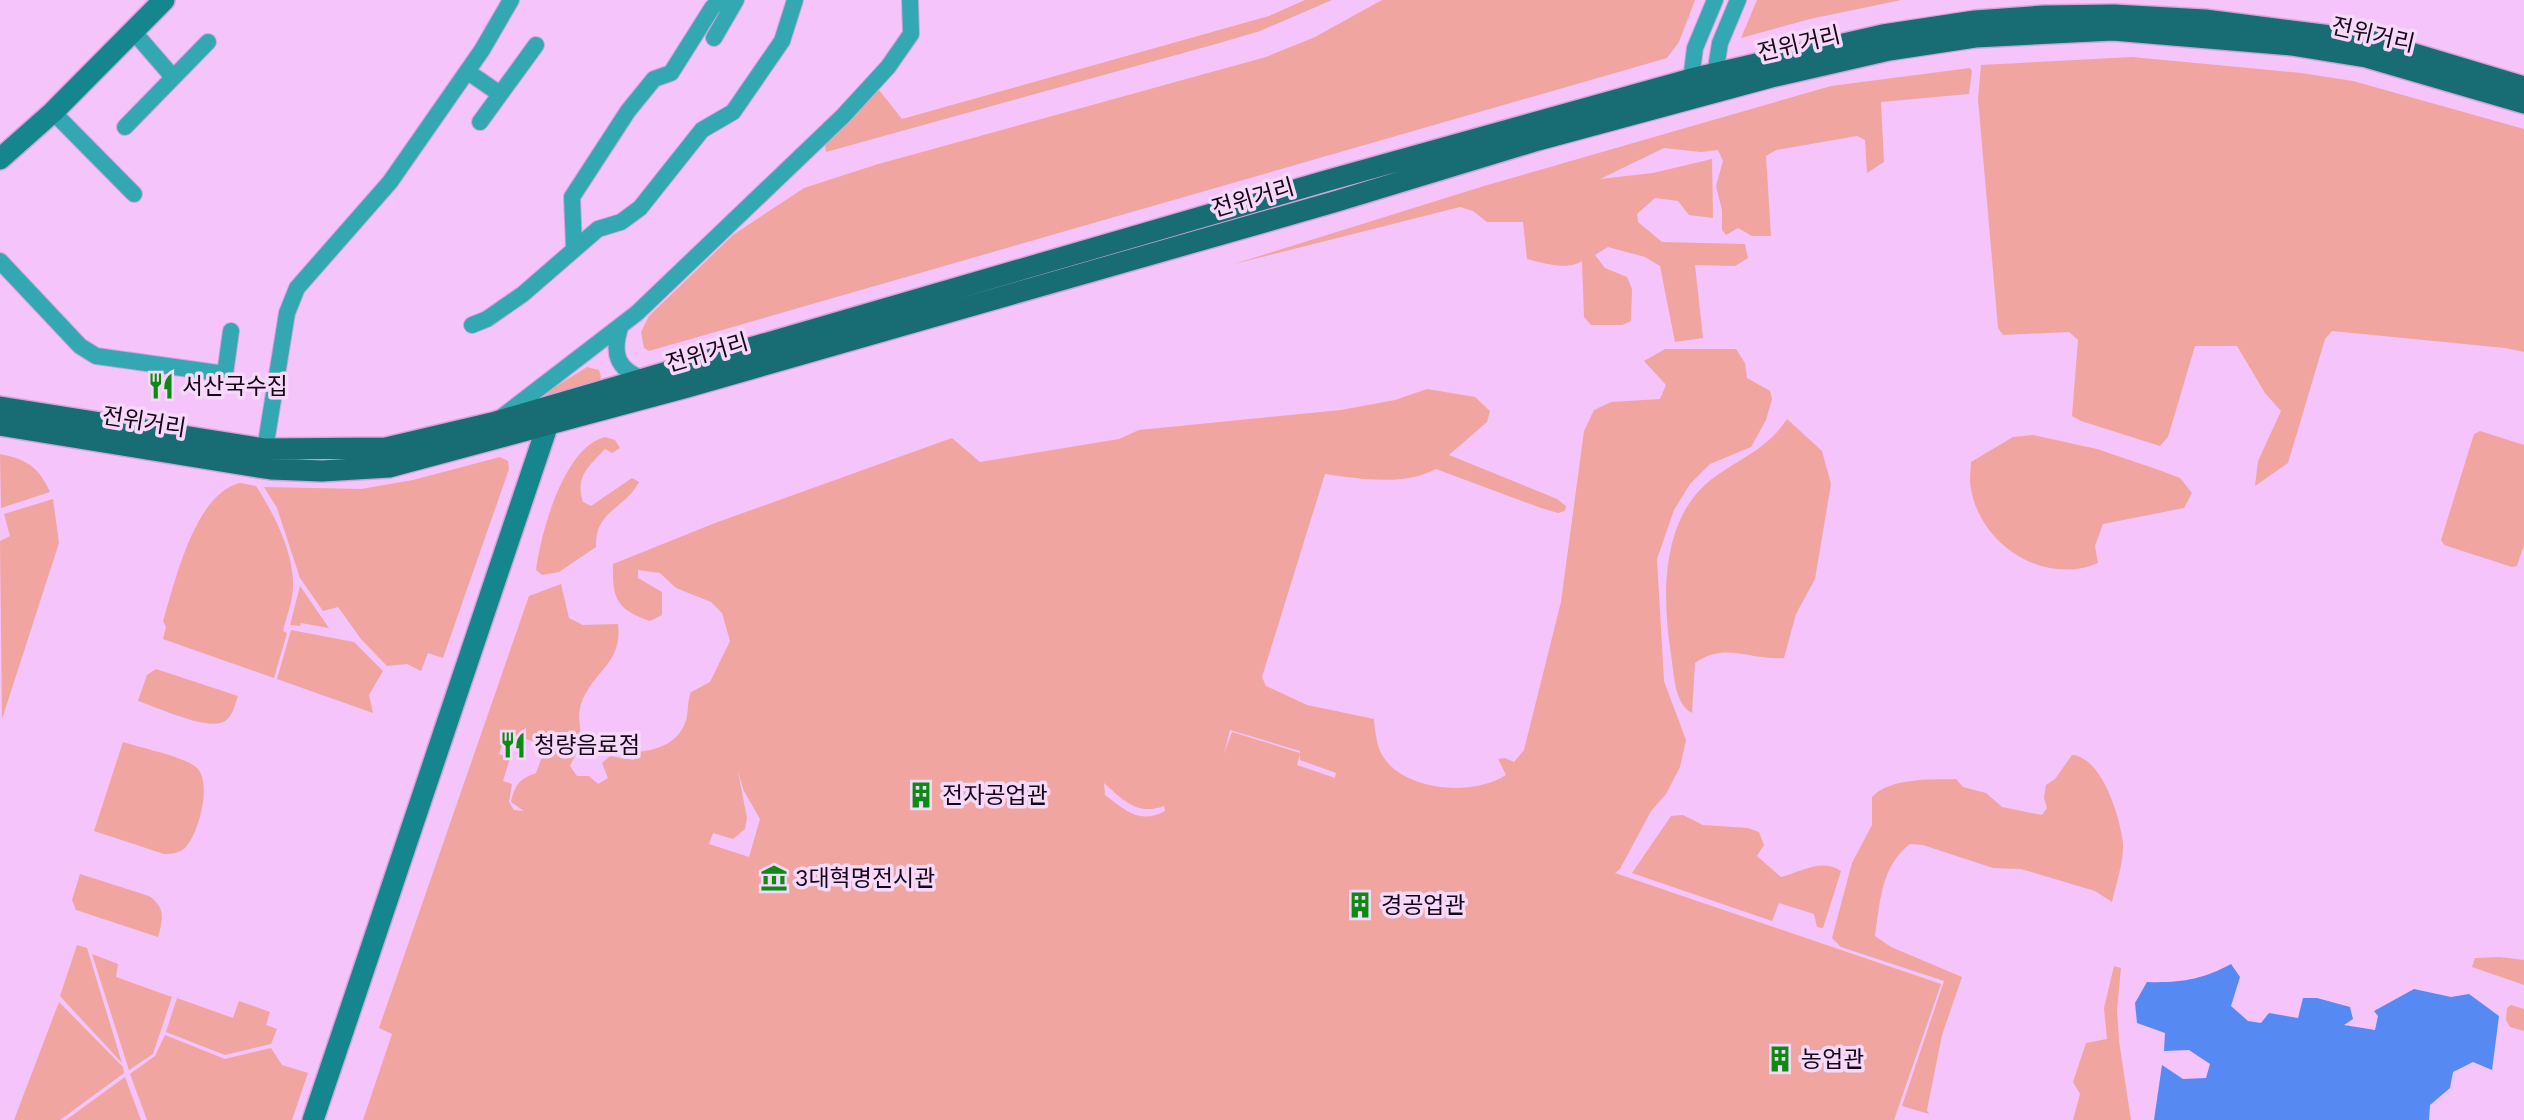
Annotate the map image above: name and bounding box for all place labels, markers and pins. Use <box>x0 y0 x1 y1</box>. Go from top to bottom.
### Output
restaurant icon: 서산국수집 <box>146 371 176 401</box>
place label: 서산국수집 <box>182 373 288 400</box>
restaurant icon: 청량음료점 <box>498 730 528 760</box>
place label: 청량음료점 <box>534 732 640 759</box>
building icon: 전자공업관 <box>906 780 936 810</box>
place label: 전자공업관 <box>942 782 1048 809</box>
museum icon: 3대혁명전시관 <box>759 863 789 893</box>
place label: 3대혁명전시관 <box>795 865 935 892</box>
building icon: 경공업관 <box>1345 890 1375 920</box>
place label: 경공업관 <box>1381 892 1466 919</box>
building icon: 농업관 <box>1765 1044 1795 1074</box>
place label: 농업관 <box>1801 1046 1864 1073</box>

